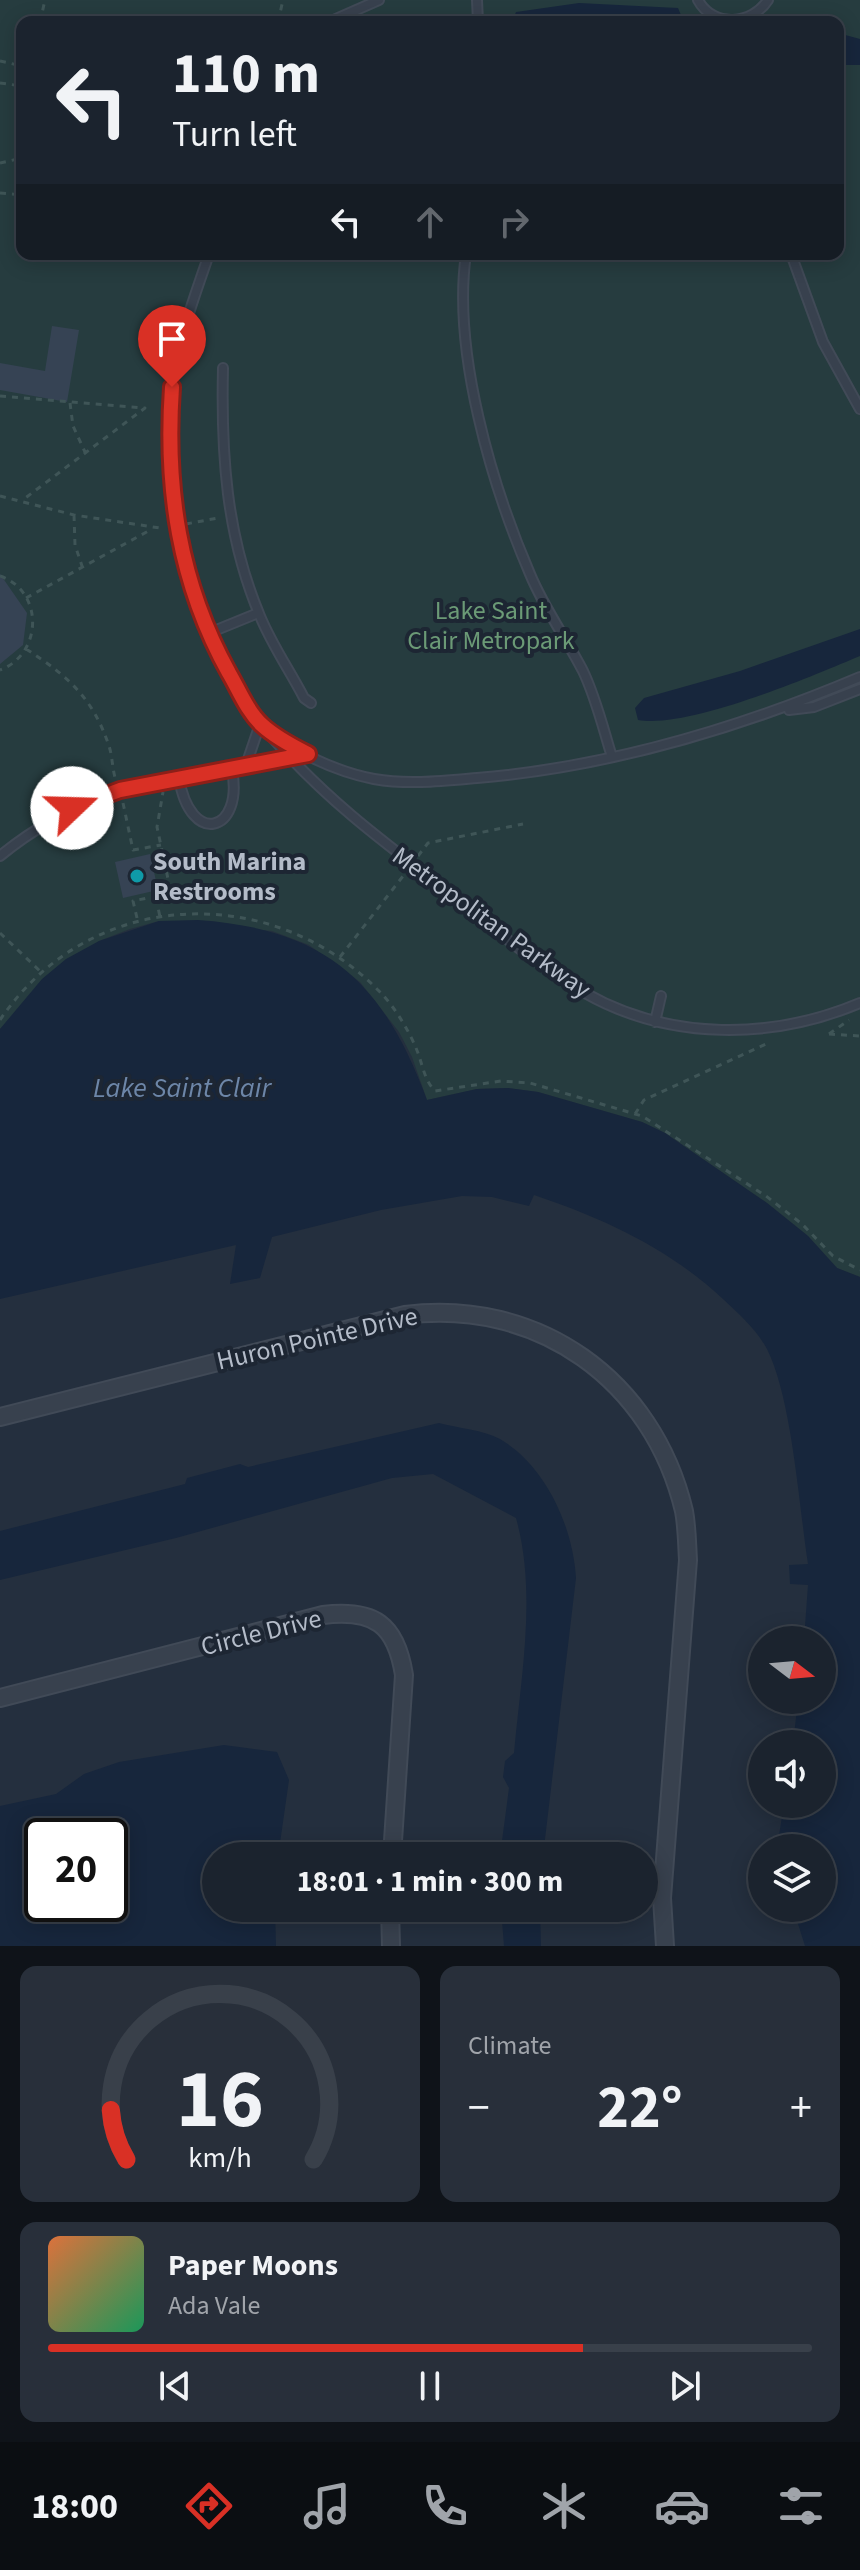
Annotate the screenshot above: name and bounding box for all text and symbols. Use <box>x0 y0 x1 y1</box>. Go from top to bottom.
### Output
text: 110 m <box>172 35 320 114</box>
icon: left <box>40 48 144 152</box>
text: Turn left <box>172 109 297 160</box>
icon: left <box>324 200 368 244</box>
icon: ahead <box>408 200 452 244</box>
icon: right <box>492 200 536 244</box>
pin <box>138 305 206 387</box>
icon: arrive <box>150 317 194 361</box>
park label: Lake Saint Clair Metropark <box>407 592 575 659</box>
position arrow <box>30 766 114 850</box>
street label: Metropolitan Parkway <box>385 838 599 1007</box>
place label: South Marina Restrooms <box>153 843 306 910</box>
marker: South Marina Restrooms <box>128 867 146 885</box>
water label: Lake Saint Clair <box>93 1068 273 1108</box>
street label: Huron Pointe Drive <box>213 1297 421 1380</box>
street label: Circle Drive <box>197 1600 325 1665</box>
north arrow <box>748 1626 836 1714</box>
map controls <box>748 1626 836 1922</box>
button: sound <box>748 1730 836 1818</box>
speed limit sign: 20 <box>24 1818 128 1922</box>
button: layers <box>748 1834 836 1922</box>
text: 18:01 · 1 min · 300 m <box>297 1860 563 1903</box>
text: Climate <box>468 2027 552 2064</box>
text: 16 <box>176 2041 264 2159</box>
text: 22° <box>597 2066 683 2151</box>
text: − <box>468 2077 490 2140</box>
text: + <box>790 2077 812 2140</box>
text: km/h <box>188 2138 252 2178</box>
text: Paper Moons <box>168 2244 338 2287</box>
text: Ada Vale <box>168 2287 260 2324</box>
icon: previous <box>153 2364 197 2408</box>
icon: pause <box>408 2364 452 2408</box>
icon: next <box>663 2364 707 2408</box>
icon: directions <box>181 2478 237 2534</box>
icon: music <box>299 2478 355 2534</box>
icon: phone <box>417 2478 473 2534</box>
icon: climate <box>536 2478 592 2534</box>
icon: car <box>654 2478 710 2534</box>
icon: filters <box>773 2478 829 2534</box>
text: 18:00 <box>31 2481 118 2532</box>

